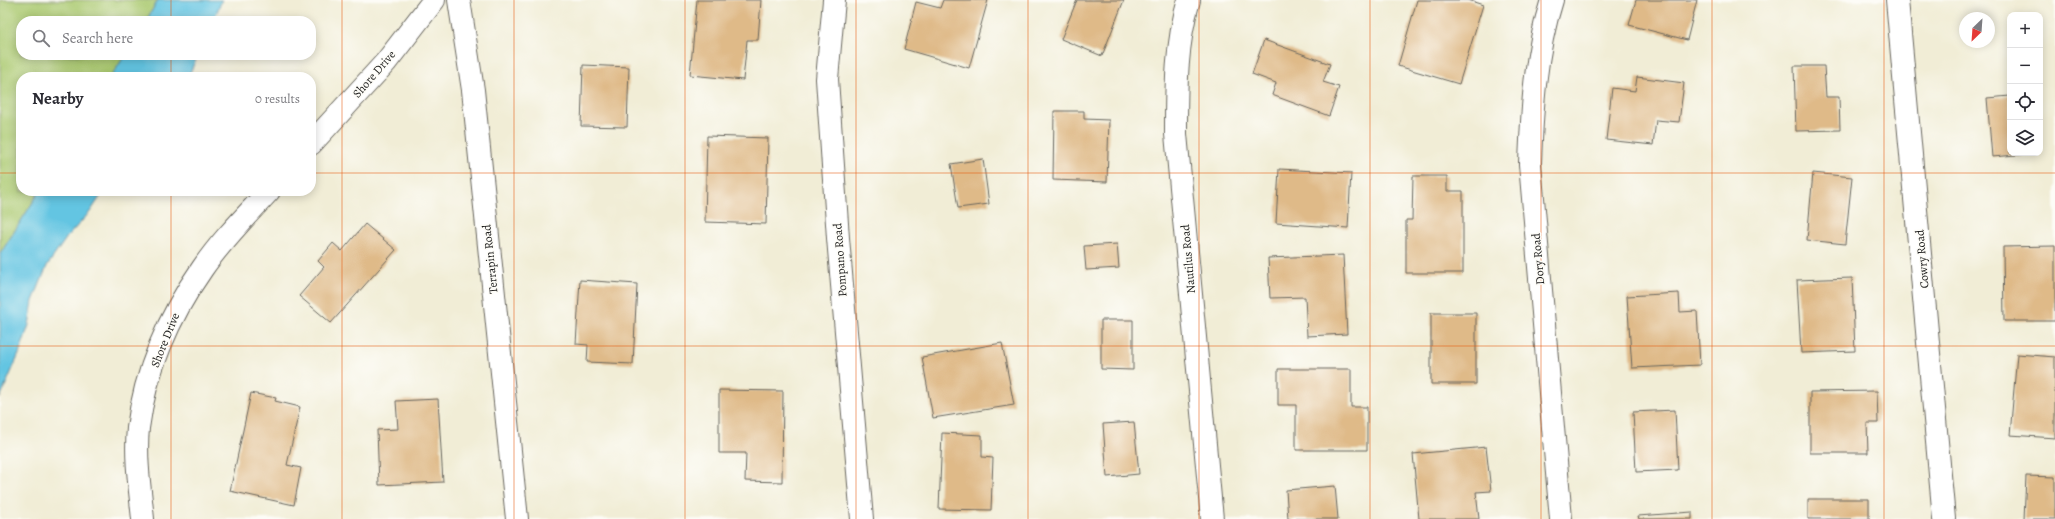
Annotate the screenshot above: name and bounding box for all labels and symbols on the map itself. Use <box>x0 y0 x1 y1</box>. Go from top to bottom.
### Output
north arrow <box>1959 12 1995 48</box>
street label: Shore Drive <box>349 47 399 101</box>
street label: Pompano Road <box>829 222 851 297</box>
street label: Terrapin Road <box>478 223 502 294</box>
street label: Nautilus Road <box>1177 223 1199 294</box>
street label: Cowry Road <box>1911 228 1933 289</box>
street label: Dory Road <box>1528 232 1548 286</box>
street label: Shore Drive <box>147 310 183 370</box>

